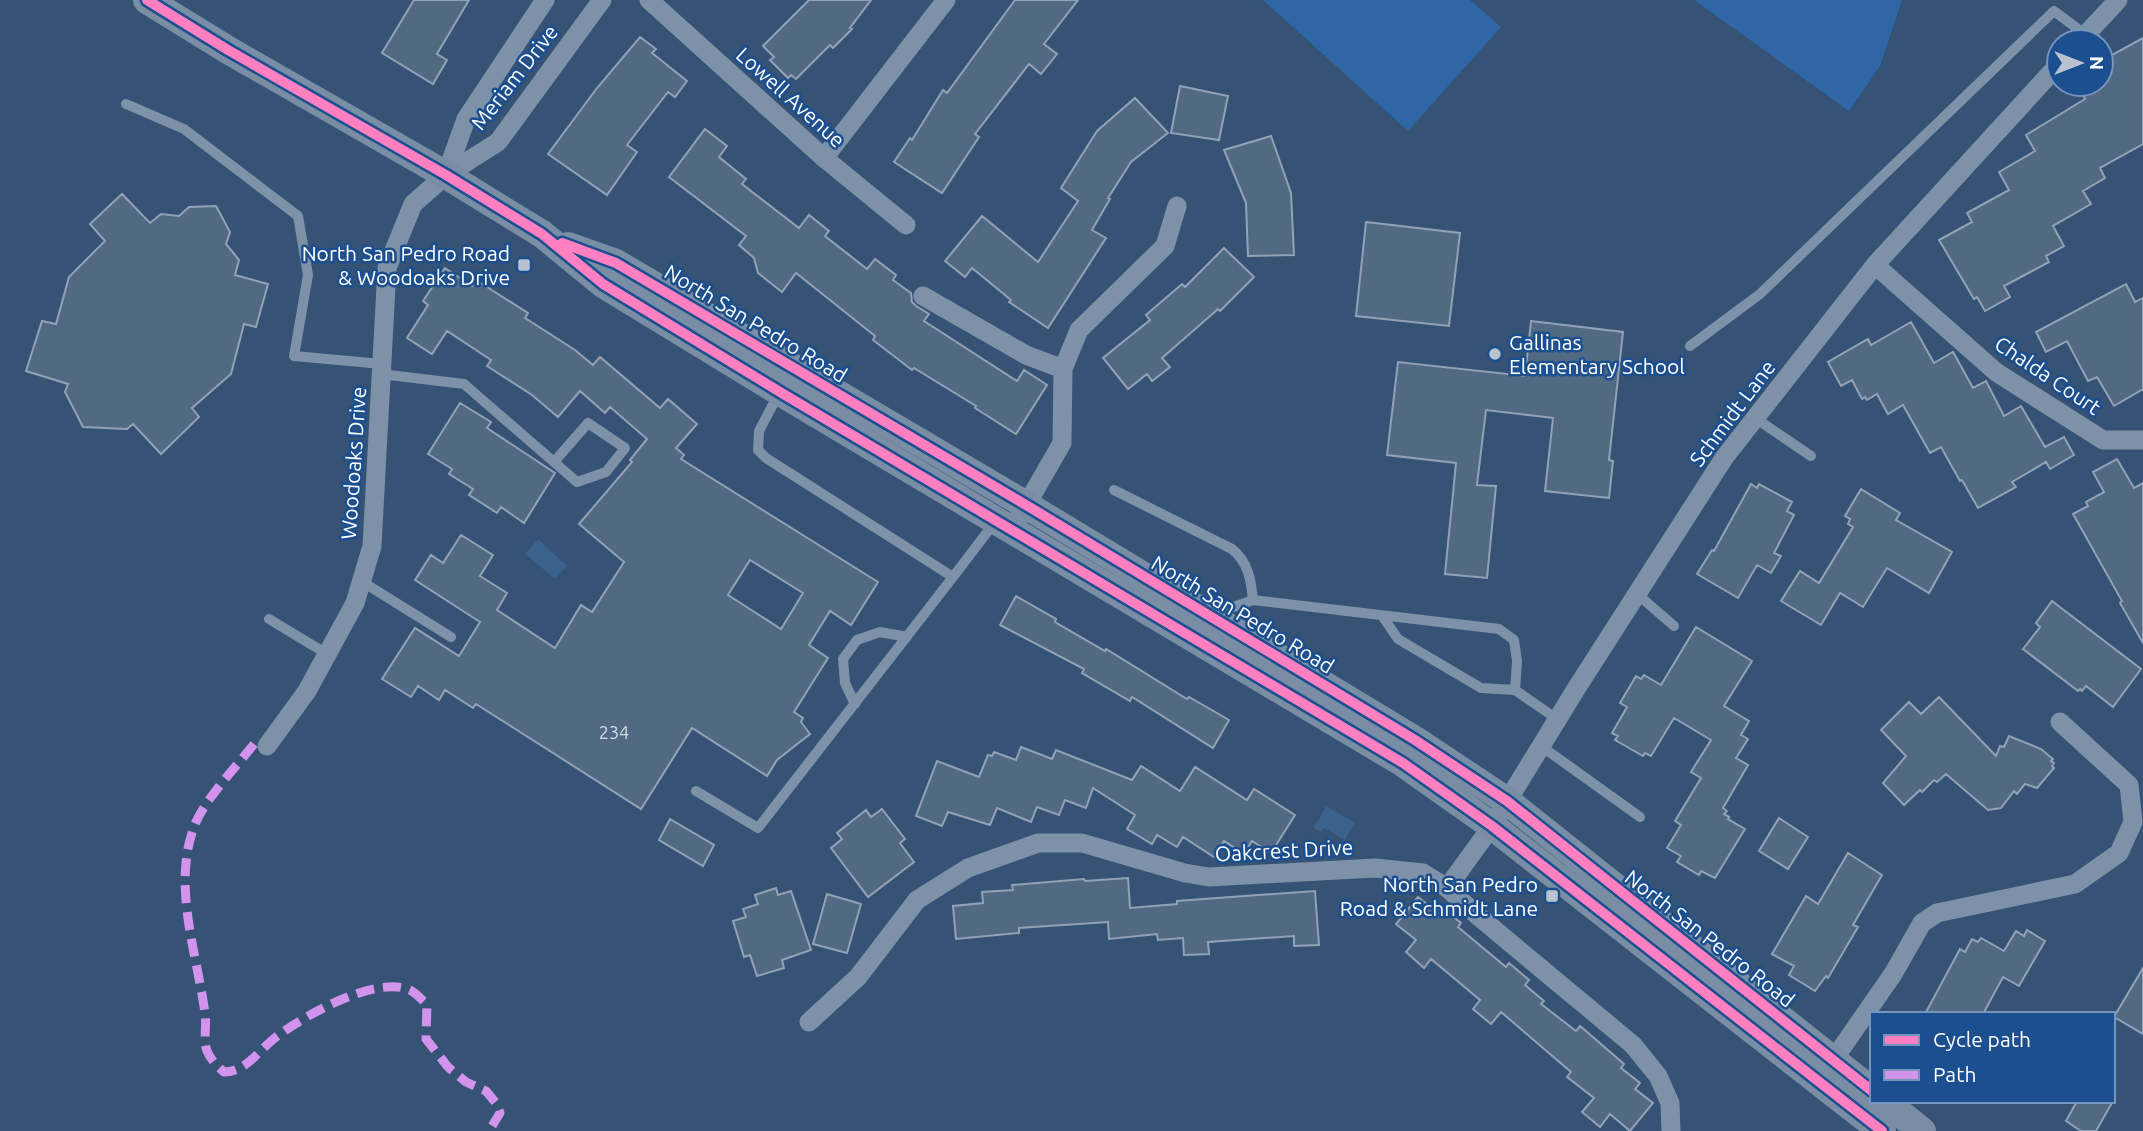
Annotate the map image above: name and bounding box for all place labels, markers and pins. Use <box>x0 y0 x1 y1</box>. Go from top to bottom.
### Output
place label: North San Pedro Road & Woodoaks Drive <box>302 241 510 289</box>
marker: North San Pedro Road & Woodoaks Drive <box>516 257 532 273</box>
place label: Gallinas Elementary School <box>1509 330 1685 378</box>
marker: Gallinas Elementary School <box>1487 346 1503 362</box>
place label: North San Pedro Road & Schmidt Lane <box>1340 872 1538 920</box>
marker: North San Pedro Road & Schmidt Lane <box>1544 888 1560 904</box>

